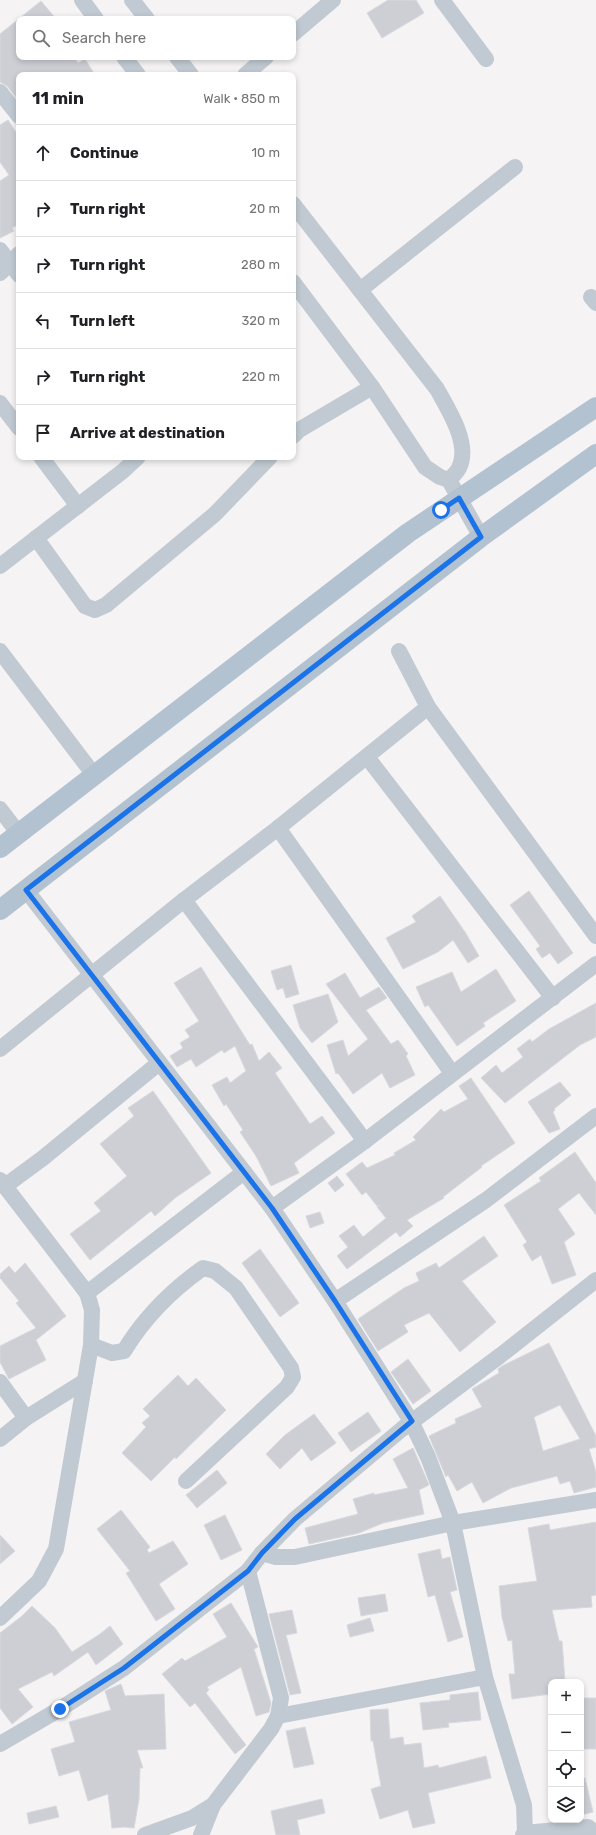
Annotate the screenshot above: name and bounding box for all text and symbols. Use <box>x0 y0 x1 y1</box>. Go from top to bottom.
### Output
search box <box>16 16 296 60</box>
icon: search <box>30 27 52 49</box>
text: Search here <box>62 29 146 47</box>
text: 11 min <box>32 88 84 108</box>
text: Walk · 850 m <box>203 91 280 106</box>
icon: ahead <box>32 142 54 164</box>
text: Continue <box>70 144 139 162</box>
text: 10 m <box>251 145 280 160</box>
icon: right <box>32 198 54 220</box>
text: Turn right <box>70 200 145 218</box>
text: 20 m <box>249 201 280 216</box>
icon: right <box>32 254 54 276</box>
text: Turn right <box>70 256 145 274</box>
text: 280 m <box>241 257 280 272</box>
icon: left <box>32 310 54 332</box>
text: Turn left <box>70 312 135 330</box>
text: 320 m <box>242 313 280 328</box>
icon: right <box>32 366 54 388</box>
text: Turn right <box>70 368 145 386</box>
text: 220 m <box>242 369 280 384</box>
icon: arrive <box>32 422 54 444</box>
text: Arrive at destination <box>70 424 225 442</box>
route start <box>432 501 450 519</box>
map controls <box>548 1679 584 1823</box>
button: + <box>548 1679 584 1715</box>
route end <box>51 1700 69 1718</box>
button: − <box>548 1715 584 1751</box>
button: locate <box>548 1751 584 1787</box>
button: layers <box>548 1787 584 1823</box>

